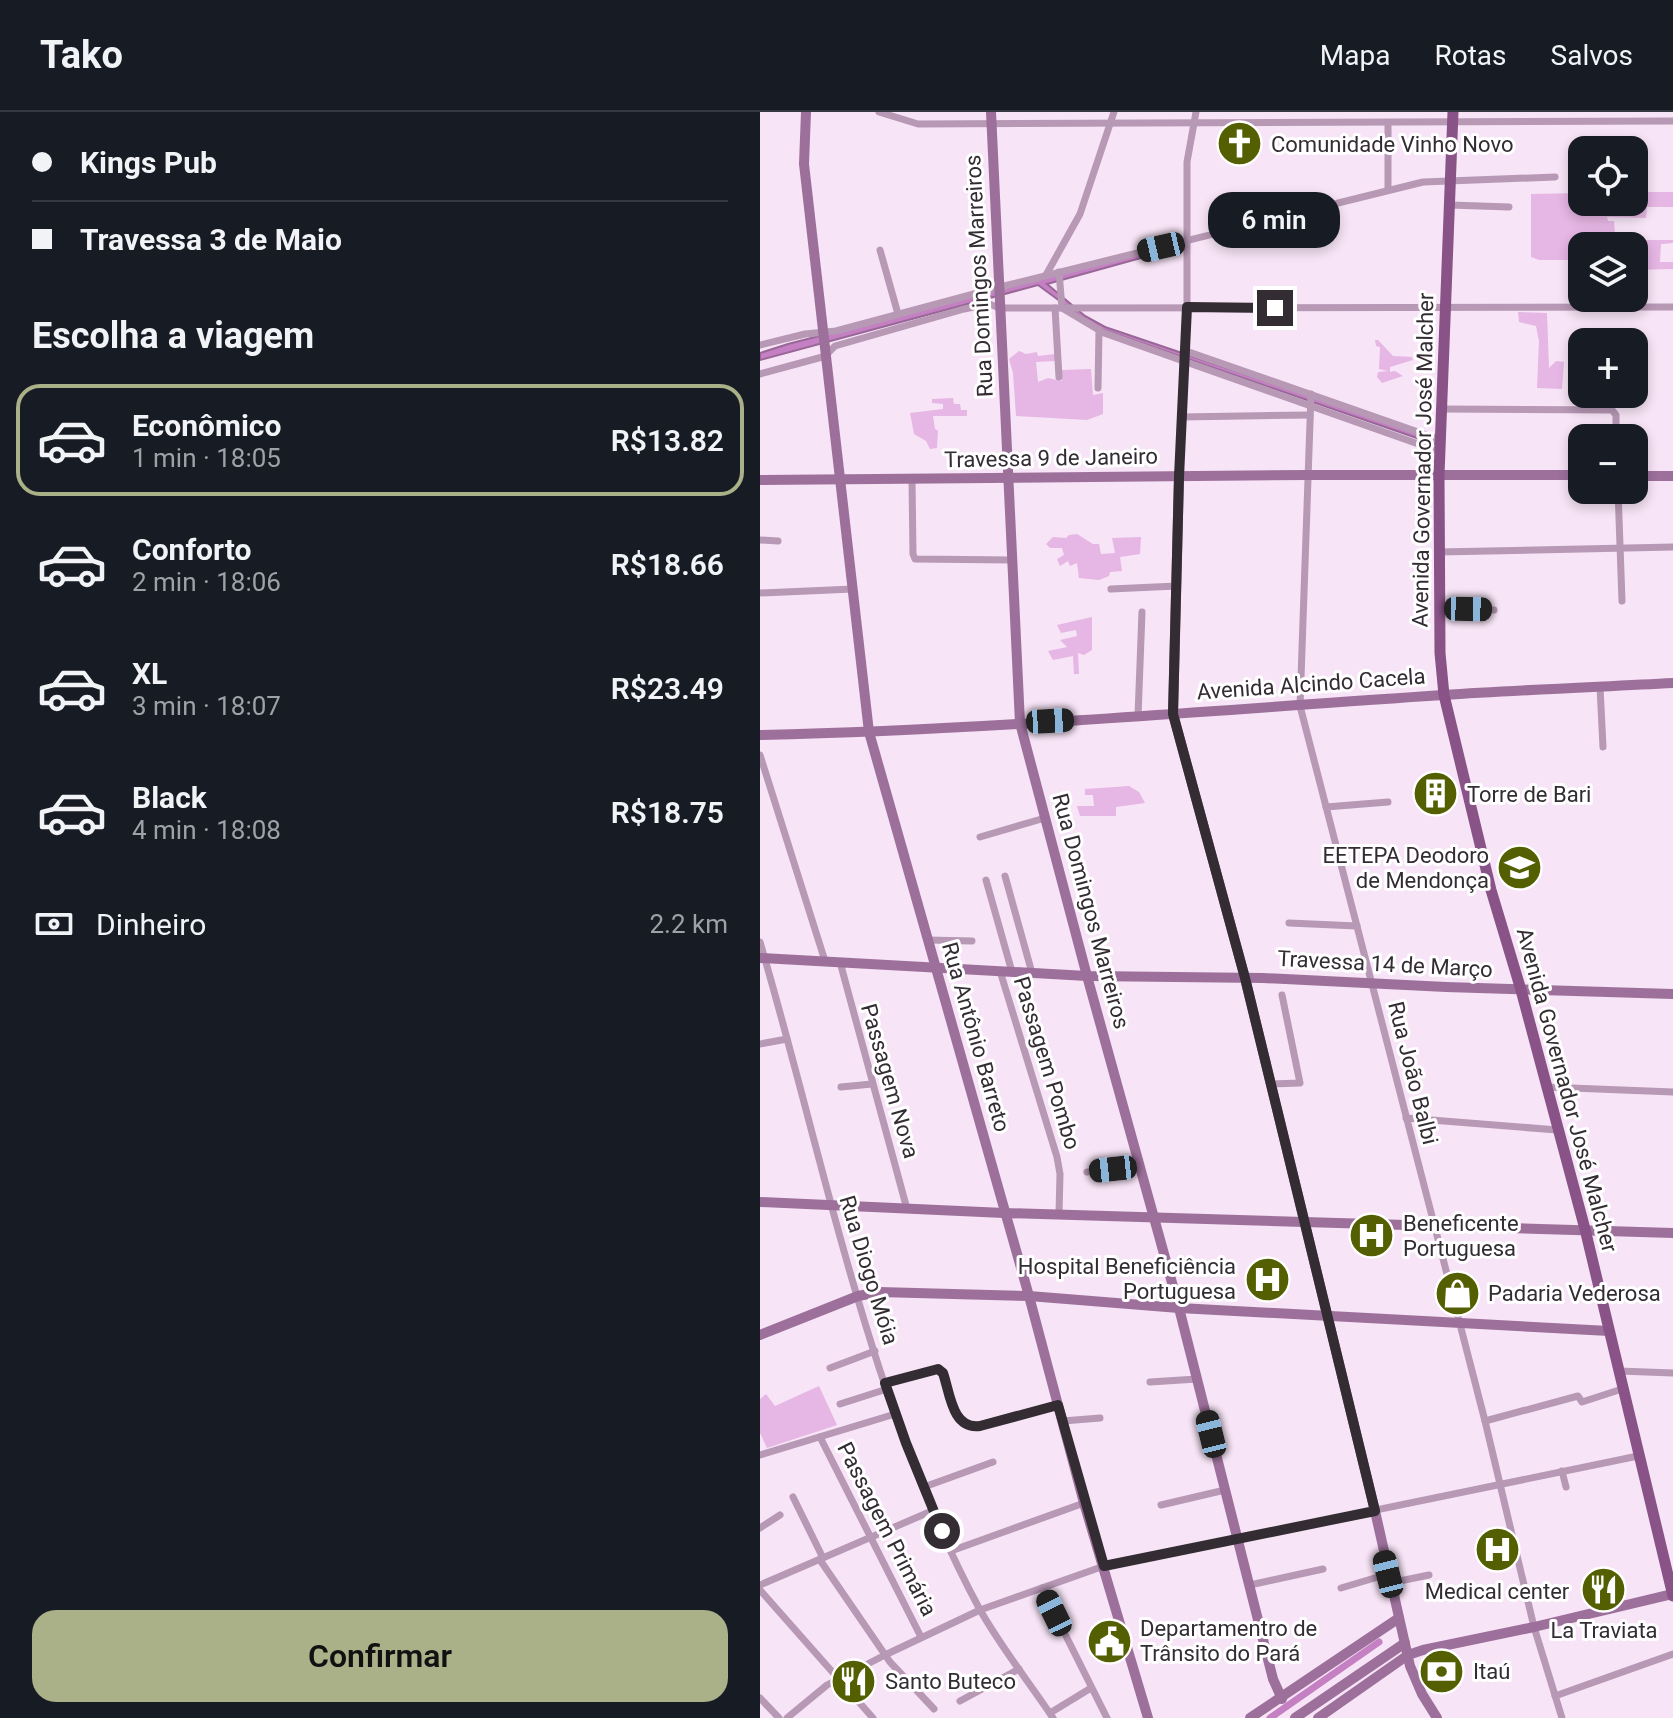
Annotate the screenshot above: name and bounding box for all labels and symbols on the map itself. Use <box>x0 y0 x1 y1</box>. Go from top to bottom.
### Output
church icon: Comunidade Vinho Novo <box>1216 120 1264 168</box>
place label: Comunidade Vinho Novo <box>1271 132 1513 157</box>
street label: Rua Domingos Marreiros <box>960 154 998 398</box>
callout: 6 min <box>1209 192 1341 248</box>
car <box>1135 230 1187 264</box>
route end <box>1257 290 1293 326</box>
street label: Avenida Governador José Malcher <box>1408 292 1438 628</box>
street label: Travessa 9 de Janeiro <box>944 444 1158 472</box>
car <box>1444 597 1492 621</box>
street label: Avenida Alcindo Cacela <box>1196 664 1426 704</box>
car <box>1025 708 1075 734</box>
building icon: Torre de Bari <box>1412 770 1460 818</box>
place label: Torre de Bari <box>1467 782 1591 807</box>
street label: Rua Domingos Marreiros <box>1048 791 1134 1031</box>
place label: EETEPA Deodoro de Mendonça <box>1323 843 1489 893</box>
school or university icon: EETEPA Deodoro de Mendonça <box>1496 844 1544 892</box>
street label: Avenida Governador José Malcher <box>1512 925 1623 1255</box>
street label: Rua Antônio Barreto <box>937 939 1015 1135</box>
street label: Travessa 14 de Março <box>1277 946 1493 982</box>
street label: Passagem Pombo <box>1009 973 1085 1153</box>
street label: Rua João Balbi <box>1383 999 1443 1147</box>
street label: Passagem Nova <box>856 1001 924 1161</box>
car <box>1088 1155 1138 1183</box>
street label: Rua Diogo Móia <box>834 1192 904 1348</box>
place label: Beneficente Portuguesa <box>1403 1211 1519 1261</box>
hospital icon: Beneficente Portuguesa <box>1348 1212 1396 1260</box>
place label: Hospital Beneficiência Portuguesa <box>1018 1254 1236 1304</box>
hospital icon: Hospital Beneficiência Portuguesa <box>1243 1255 1291 1303</box>
shop icon: Padaria Vederosa <box>1433 1269 1481 1317</box>
place label: Padaria Vederosa <box>1488 1281 1661 1306</box>
car <box>1194 1408 1228 1460</box>
street label: Passagem Primária <box>832 1438 942 1620</box>
route start <box>924 1513 960 1549</box>
hospital icon: Medical center <box>1473 1526 1521 1574</box>
car <box>1371 1548 1405 1600</box>
restaurant icon: La Traviata <box>1580 1565 1628 1613</box>
place label: Medical center <box>1425 1579 1570 1604</box>
car <box>1033 1586 1075 1640</box>
place label: Departamentro de Trânsito do Pará <box>1140 1616 1317 1666</box>
public building icon: Departamentro de Trânsito do Pará <box>1085 1617 1133 1665</box>
place label: La Traviata <box>1550 1618 1658 1643</box>
bank icon: Itaú <box>1418 1647 1466 1695</box>
restaurant icon: Santo Buteco <box>830 1657 878 1705</box>
place label: Itaú <box>1473 1659 1510 1684</box>
place label: Santo Buteco <box>885 1669 1016 1694</box>

